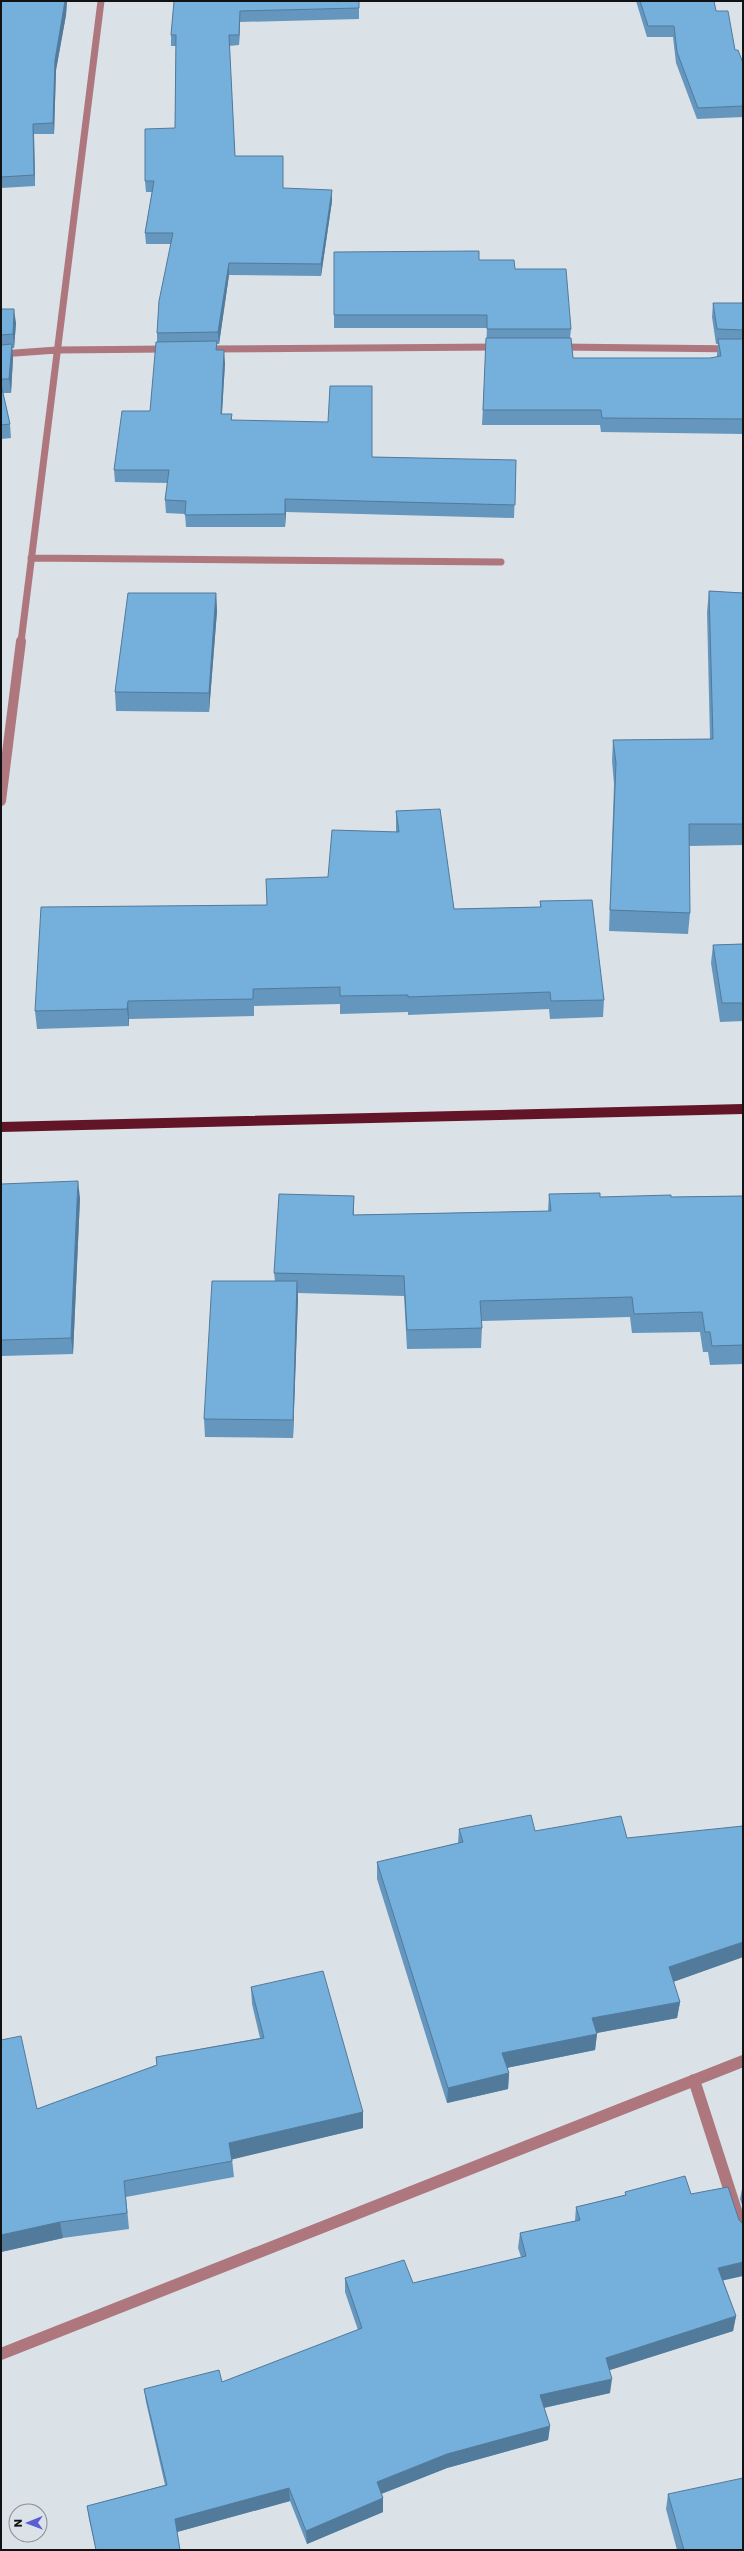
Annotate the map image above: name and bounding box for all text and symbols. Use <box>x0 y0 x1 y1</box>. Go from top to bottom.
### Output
north arrow <box>8 2503 48 2543</box>
text: N <box>10 2519 26 2527</box>

